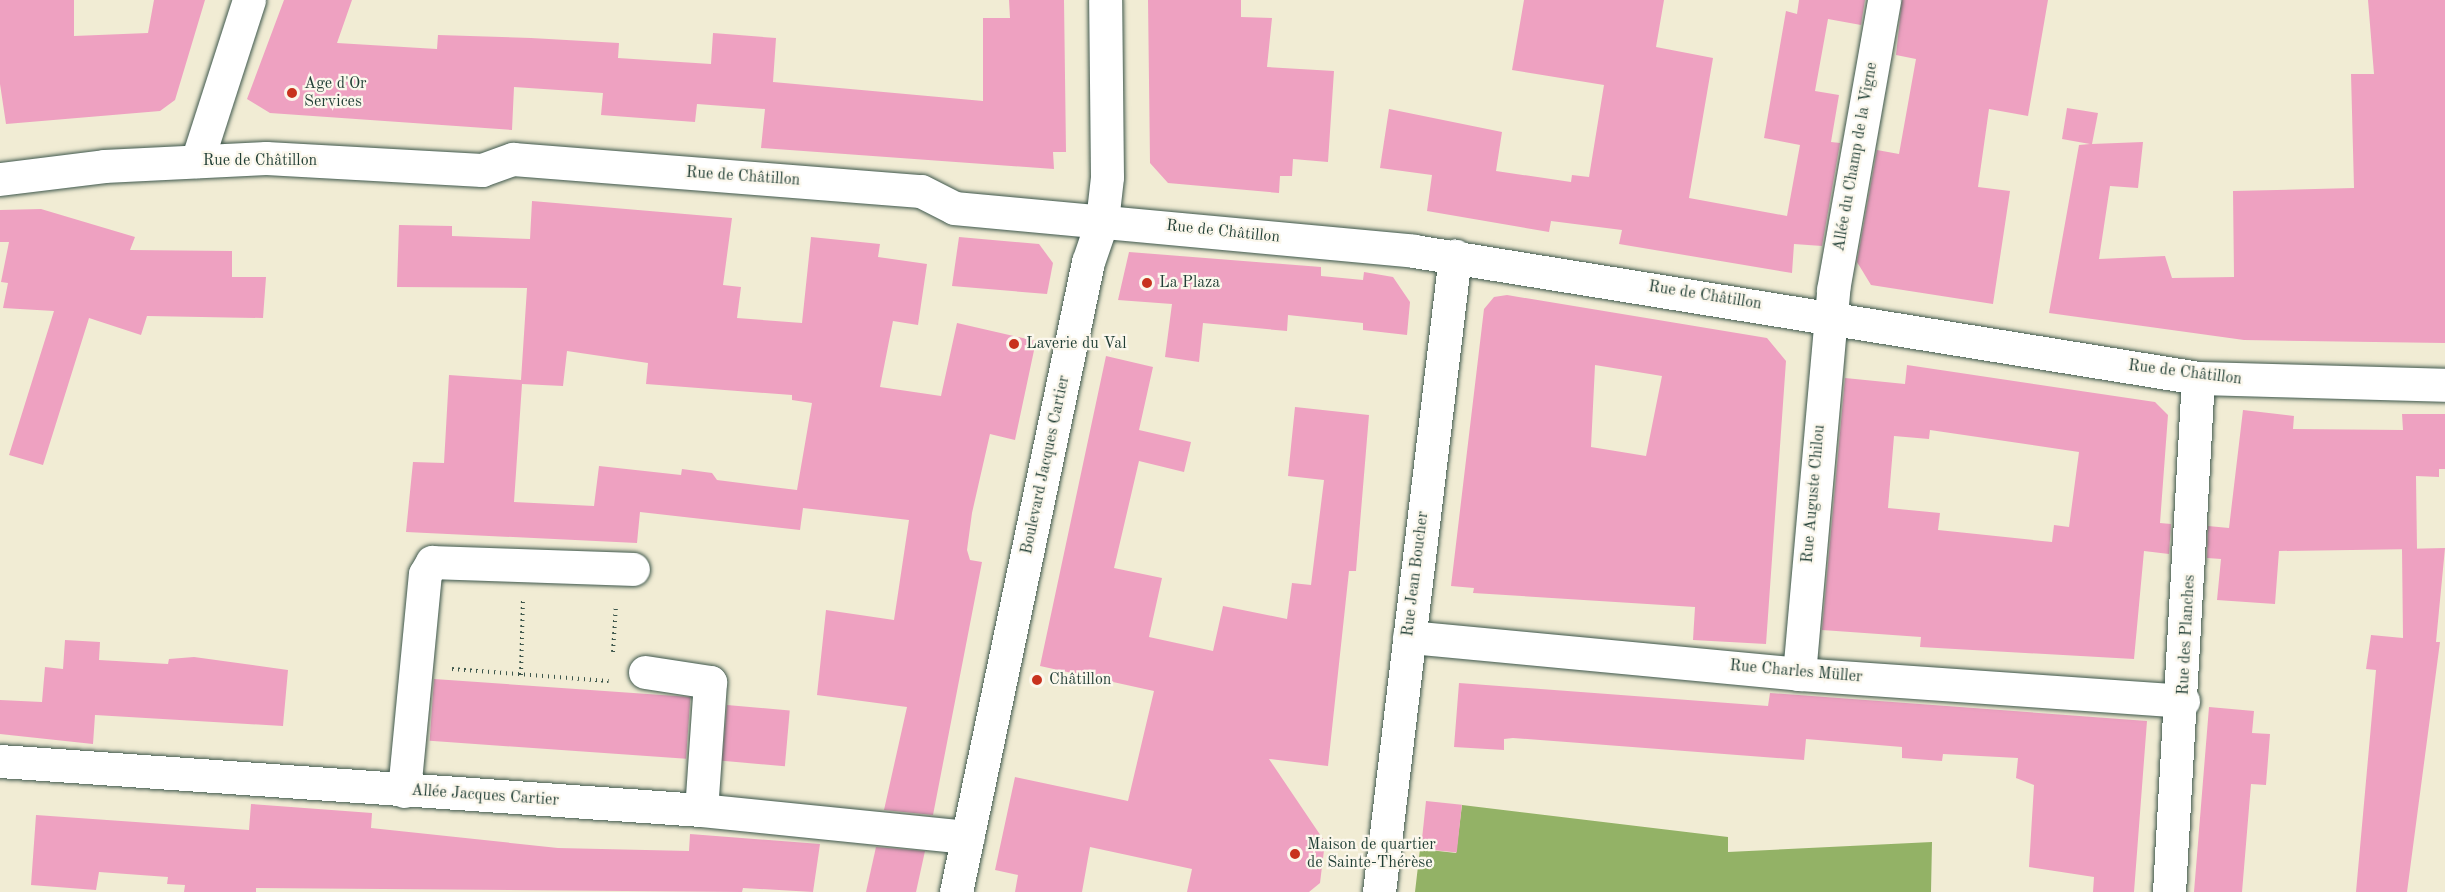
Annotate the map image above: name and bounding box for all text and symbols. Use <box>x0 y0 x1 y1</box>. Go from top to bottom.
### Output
street label: Allée du Champ de la Vigne <box>1830 61 1882 253</box>
place label: Age d'Or Services <box>304 74 367 112</box>
marker: Age d'Or Services <box>285 86 299 100</box>
street label: Rue de Châtillon <box>203 151 317 171</box>
street label: Rue de Châtillon <box>685 163 801 191</box>
street label: Rue de Châtillon <box>1165 216 1281 248</box>
place label: La Plaza <box>1159 273 1220 293</box>
marker: La Plaza <box>1140 276 1154 290</box>
street label: Rue de Châtillon <box>1647 278 1763 314</box>
place label: Laverie du Val <box>1026 334 1127 354</box>
marker: Laverie du Val <box>1007 337 1021 351</box>
street label: Rue de Châtillon <box>2127 356 2243 390</box>
street label: Boulevard Jacques Cartier <box>1018 374 1074 556</box>
street label: Rue Auguste Chilou <box>1798 424 1830 564</box>
street label: Rue Jean Boucher <box>1399 510 1433 638</box>
street label: Rue des Planches <box>2174 574 2200 696</box>
street label: Rue Charles Müller <box>1729 657 1863 687</box>
place label: Châtillon <box>1049 670 1111 690</box>
marker: Châtillon <box>1030 673 1044 687</box>
street label: Allée Jacques Cartier <box>411 781 559 811</box>
place label: Maison de quartier de Sainte-Thérèse <box>1307 835 1436 873</box>
marker: Maison de quartier de Sainte-Thérèse <box>1288 847 1302 861</box>

